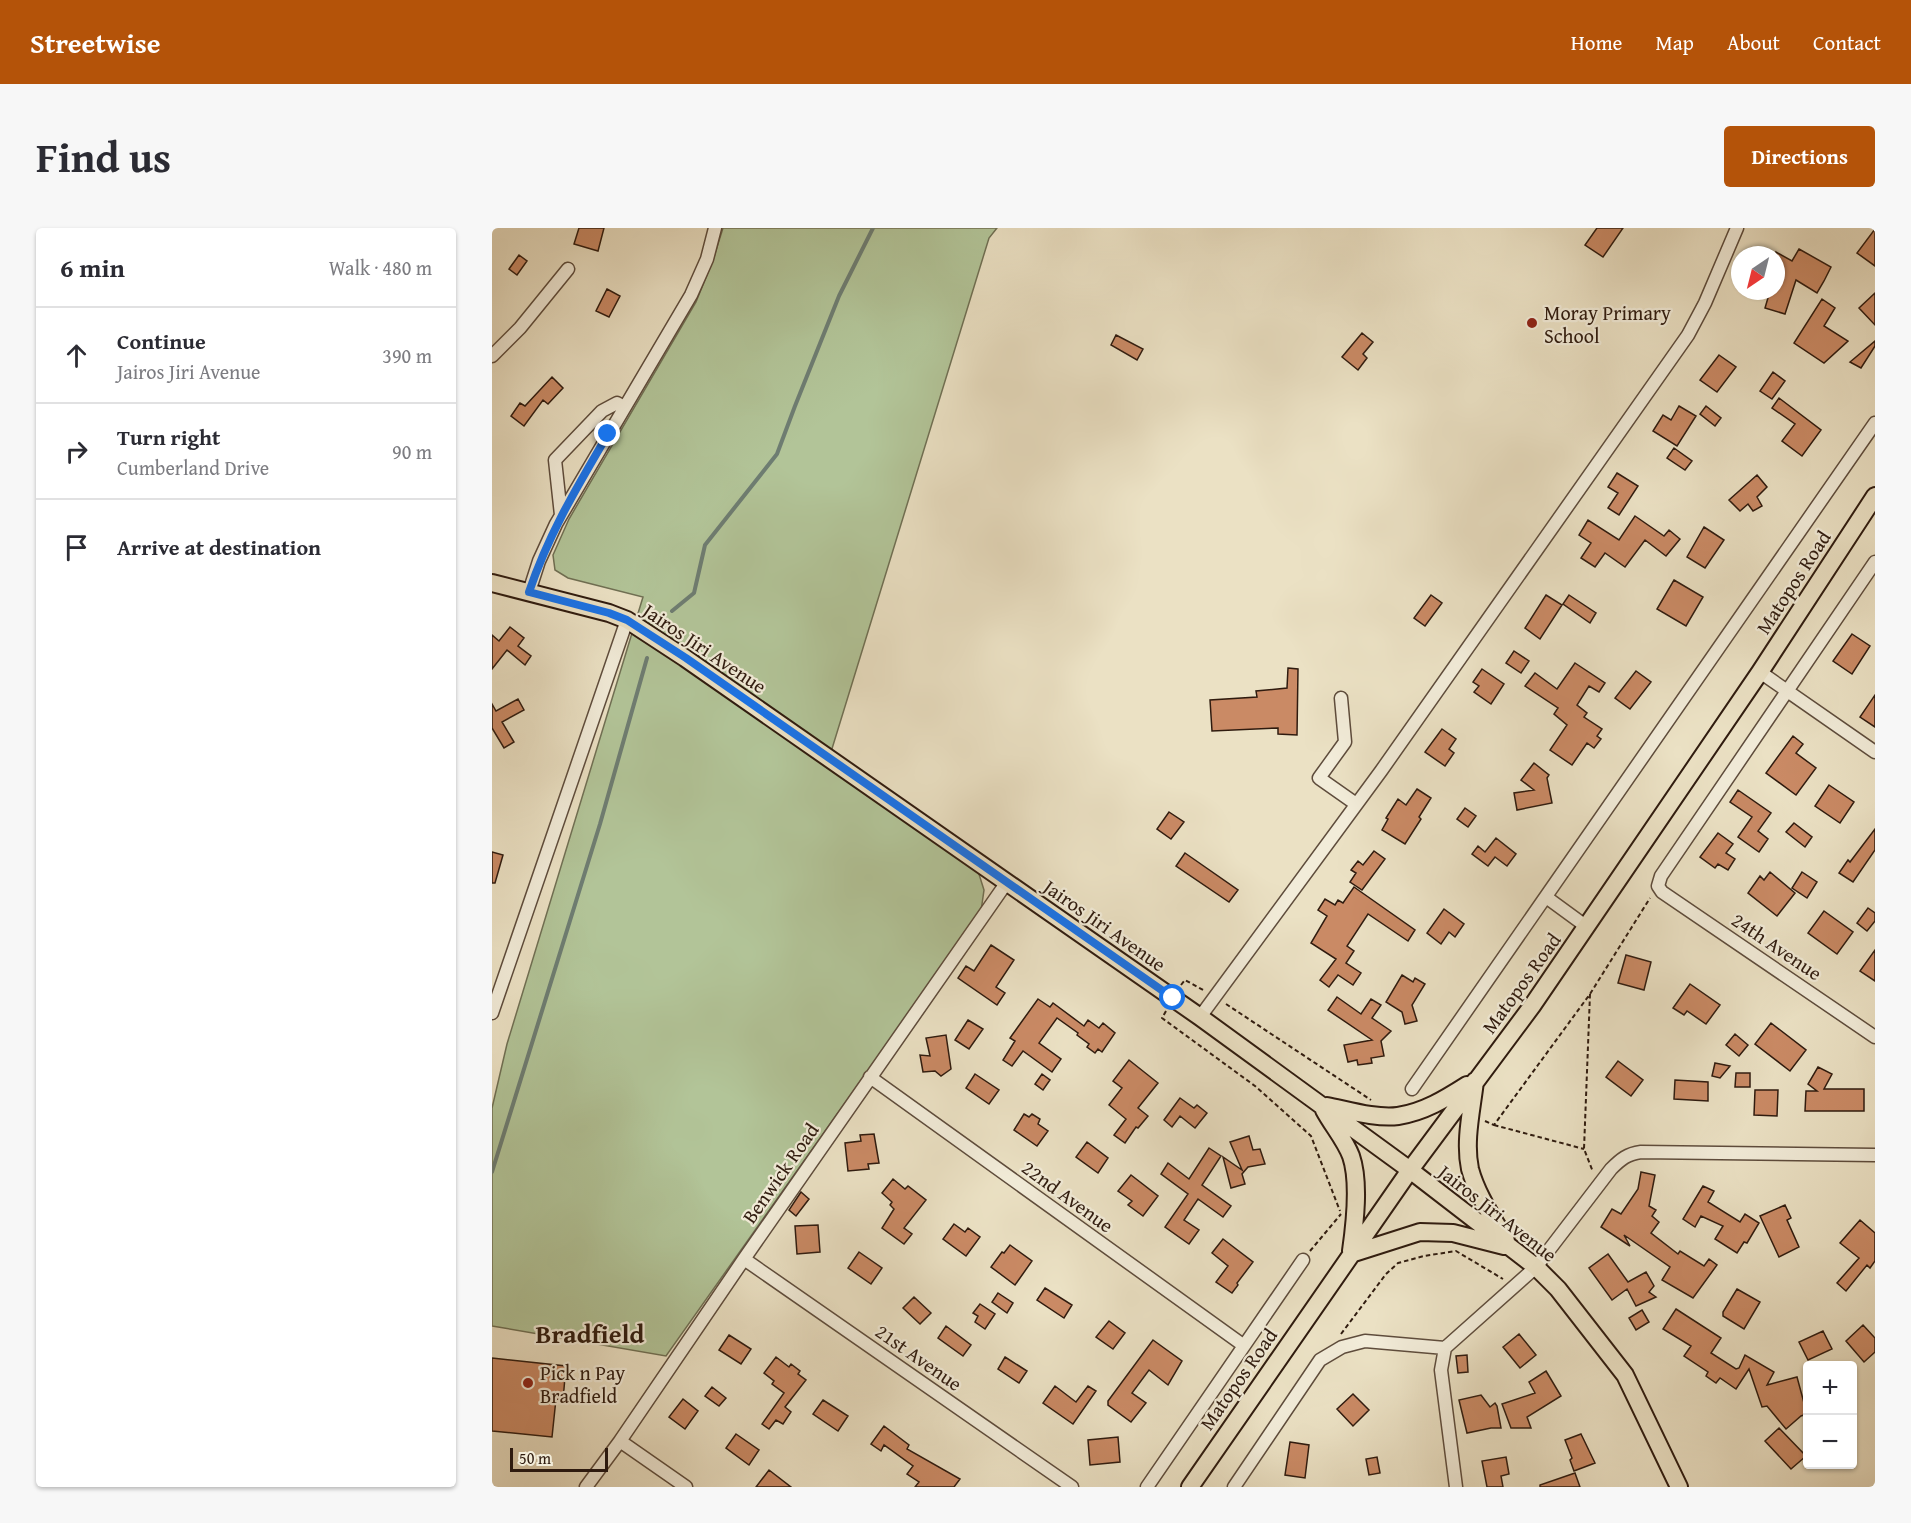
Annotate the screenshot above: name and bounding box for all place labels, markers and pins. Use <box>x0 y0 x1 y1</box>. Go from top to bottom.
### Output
place label: Moray Primary School <box>1544 298 1671 350</box>
marker: Moray Primary School <box>1525 316 1539 330</box>
place label: Pick n Pay Bradfield <box>540 1358 625 1410</box>
marker: Pick n Pay Bradfield <box>521 1376 535 1390</box>

